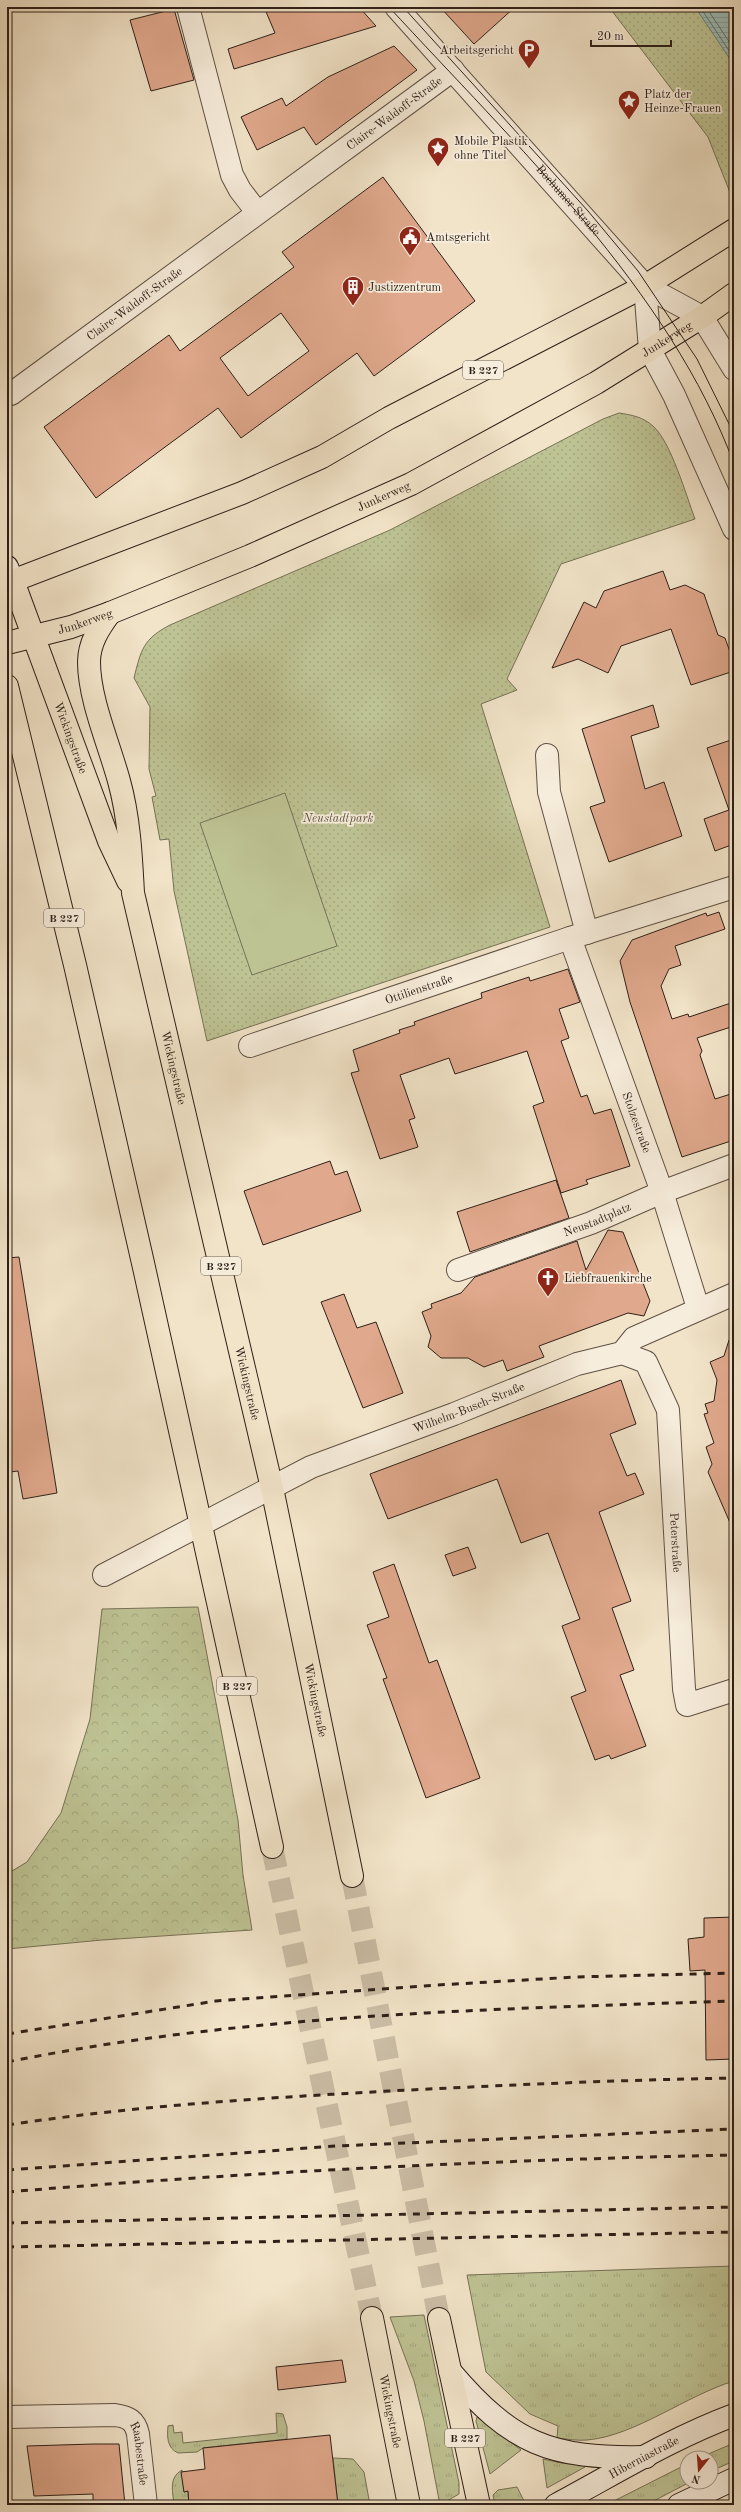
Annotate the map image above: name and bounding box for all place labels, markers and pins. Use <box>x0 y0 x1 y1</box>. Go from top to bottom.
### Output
parking icon: Arbeitsgericht <box>516 37 542 70</box>
place label: Arbeitsgericht <box>439 45 514 57</box>
place icon: Platz der Heinze-Frauen <box>616 88 642 121</box>
place label: Platz der Heinze-Frauen <box>644 89 722 115</box>
place icon: Mobile Plastik ohne Titel <box>425 135 451 168</box>
place label: Mobile Plastik ohne Titel <box>454 136 528 162</box>
public building icon: Amtsgericht <box>397 224 423 257</box>
place label: Amtsgericht <box>426 232 490 244</box>
building icon: Justizzentrum <box>340 274 366 307</box>
place label: Justizzentrum <box>368 282 442 294</box>
church icon: Liebfrauenkirche <box>535 1265 561 1298</box>
place label: Liebfrauenkirche <box>564 1273 652 1285</box>

